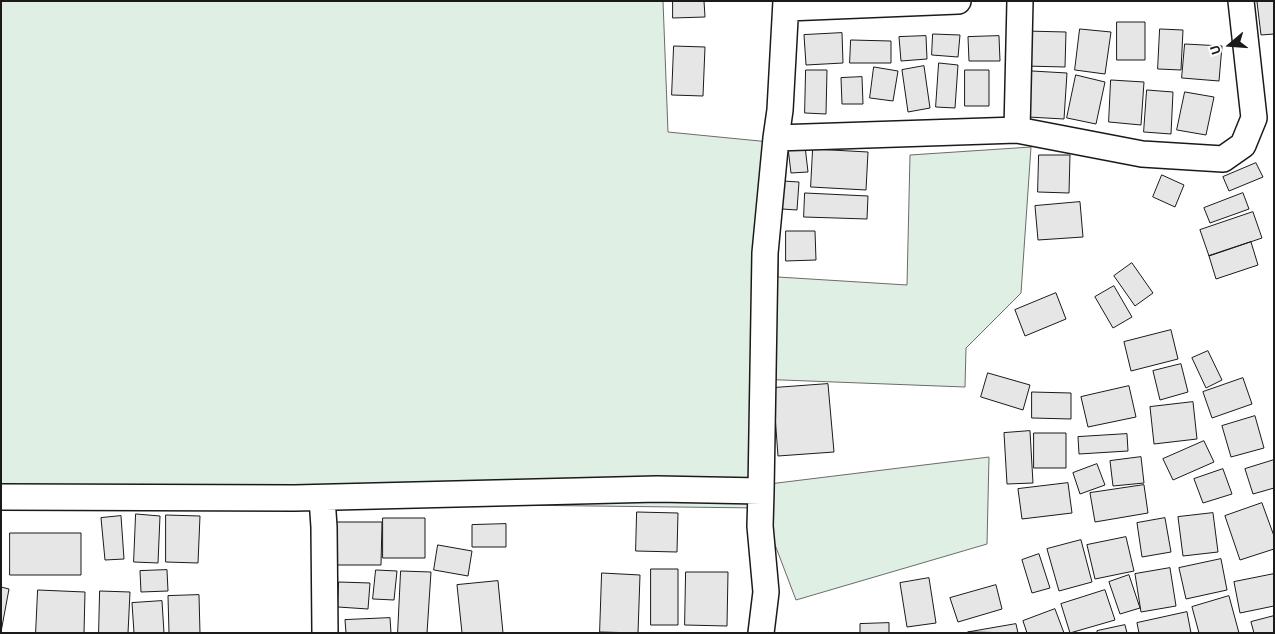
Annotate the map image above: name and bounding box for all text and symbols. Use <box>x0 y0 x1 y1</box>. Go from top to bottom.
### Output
north arrow <box>1205 20 1255 70</box>
text: U <box>1208 43 1224 56</box>

